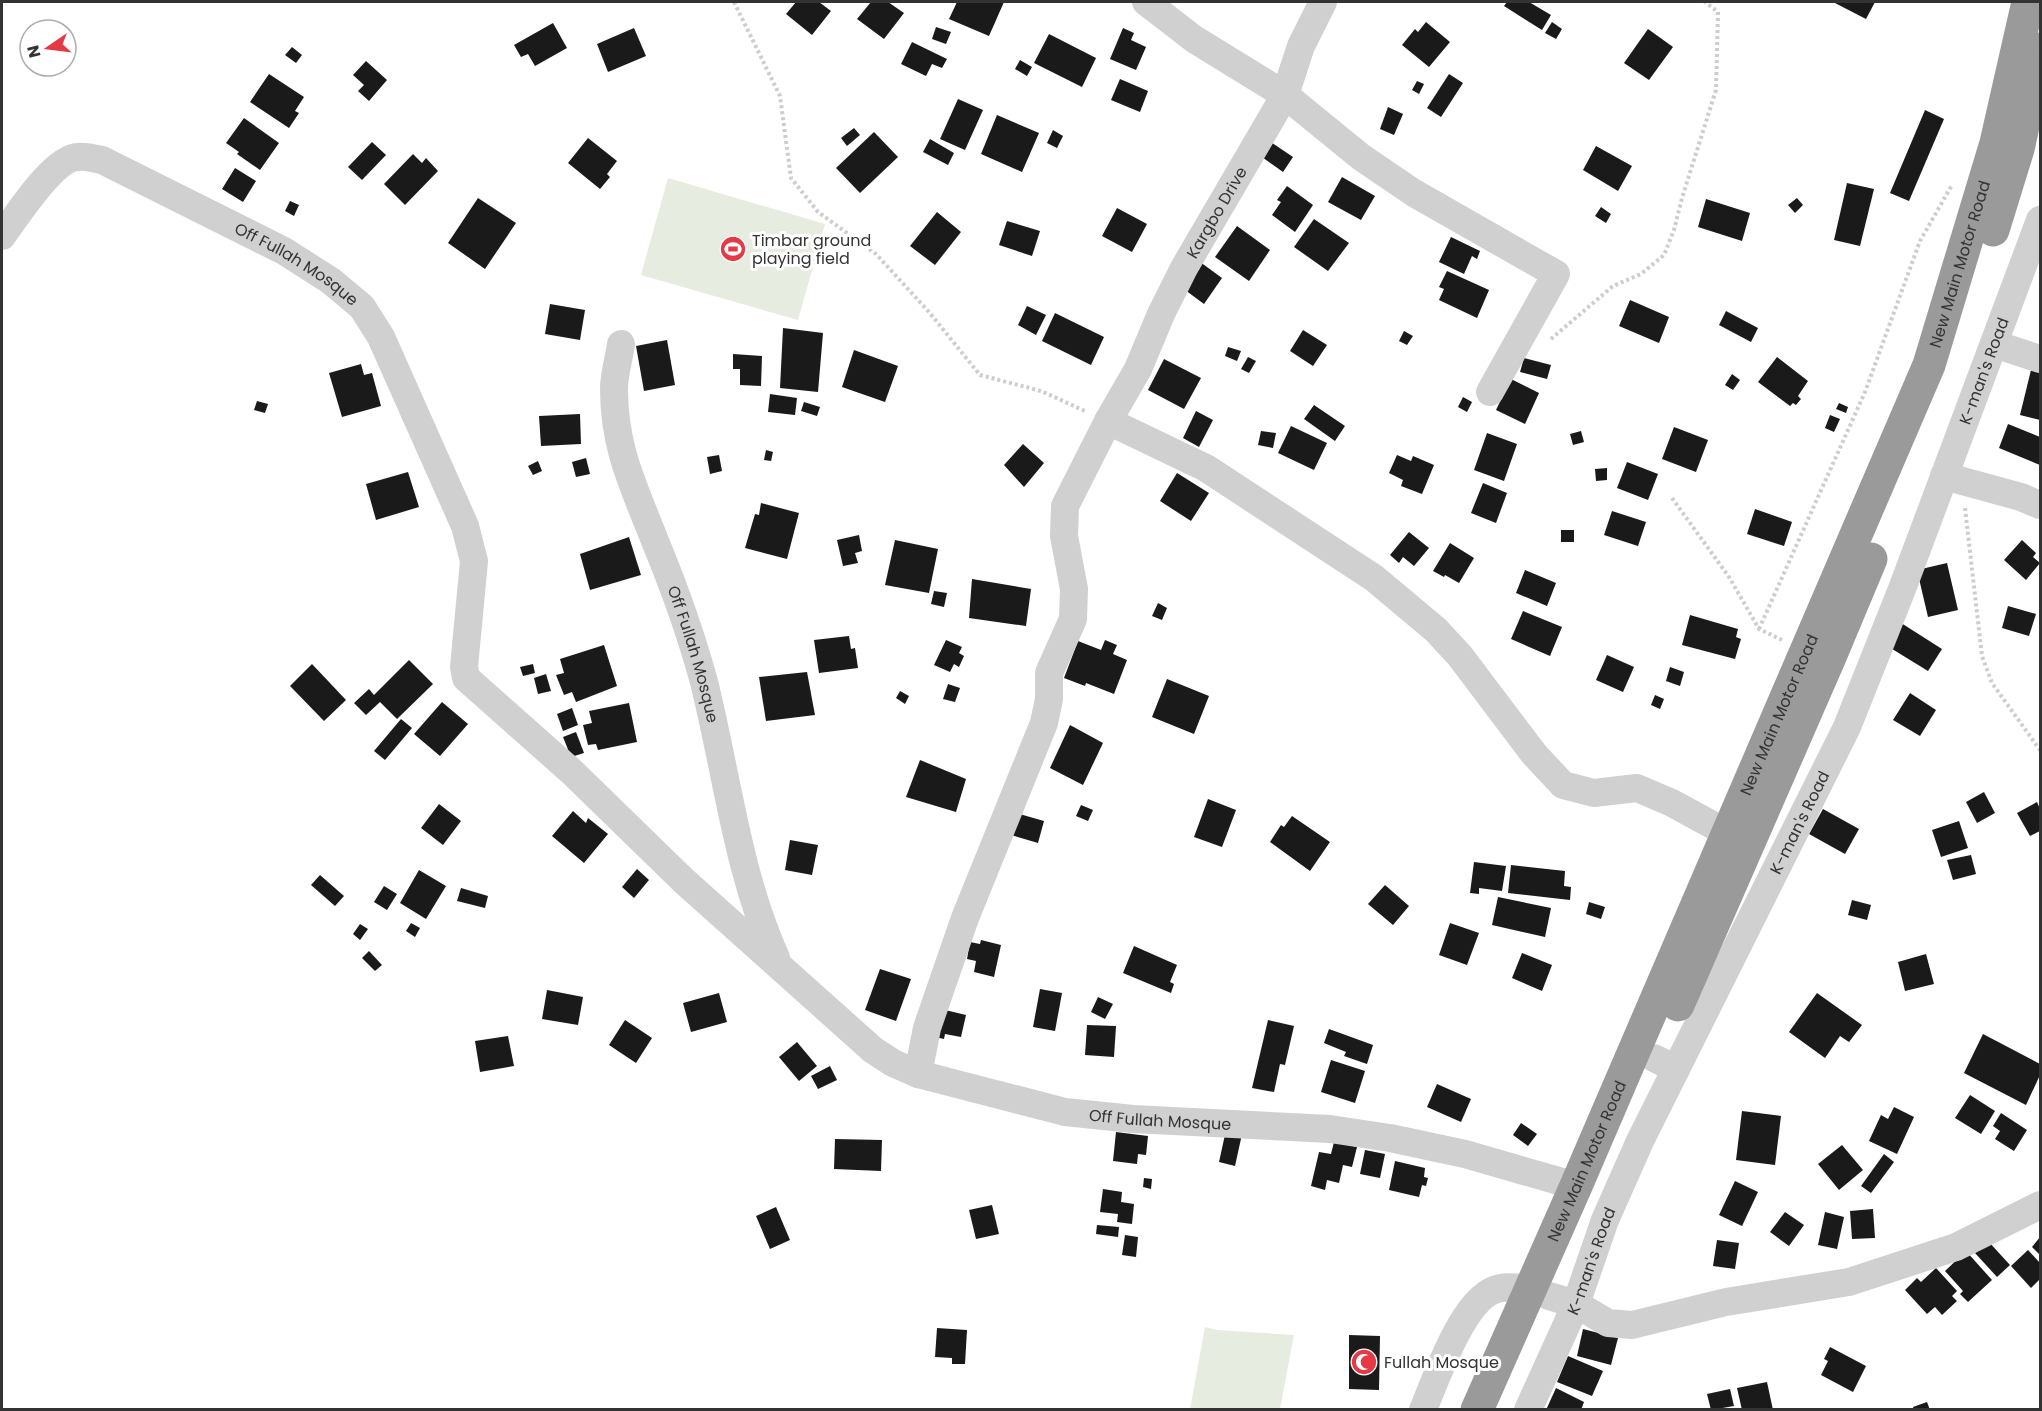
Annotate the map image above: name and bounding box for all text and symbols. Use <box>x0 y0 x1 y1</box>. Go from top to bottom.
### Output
north arrow <box>18 18 78 78</box>
text: N <box>21 43 47 60</box>
street label: Kargbo Drive <box>1181 162 1253 263</box>
street label: New Main Motor Road <box>1924 178 1996 351</box>
street label: Off Fullah Mosque <box>231 217 363 311</box>
place label: Timbar ground playing field <box>752 229 871 270</box>
sports icon: Timbar ground playing field <box>718 234 748 264</box>
street label: K-man's Road <box>1954 314 2015 428</box>
street label: Off Fullah Mosque <box>662 582 724 725</box>
street label: New Main Motor Road <box>1734 631 1824 799</box>
street label: K-man's Road <box>1764 767 1835 878</box>
street label: New Main Motor Road <box>1542 1077 1632 1245</box>
street label: Off Fullah Mosque <box>1088 1104 1232 1136</box>
street label: K-man's Road <box>1562 1203 1621 1319</box>
mosque icon: Fullah Mosque <box>1349 1347 1379 1377</box>
place label: Fullah Mosque <box>1384 1351 1499 1374</box>

